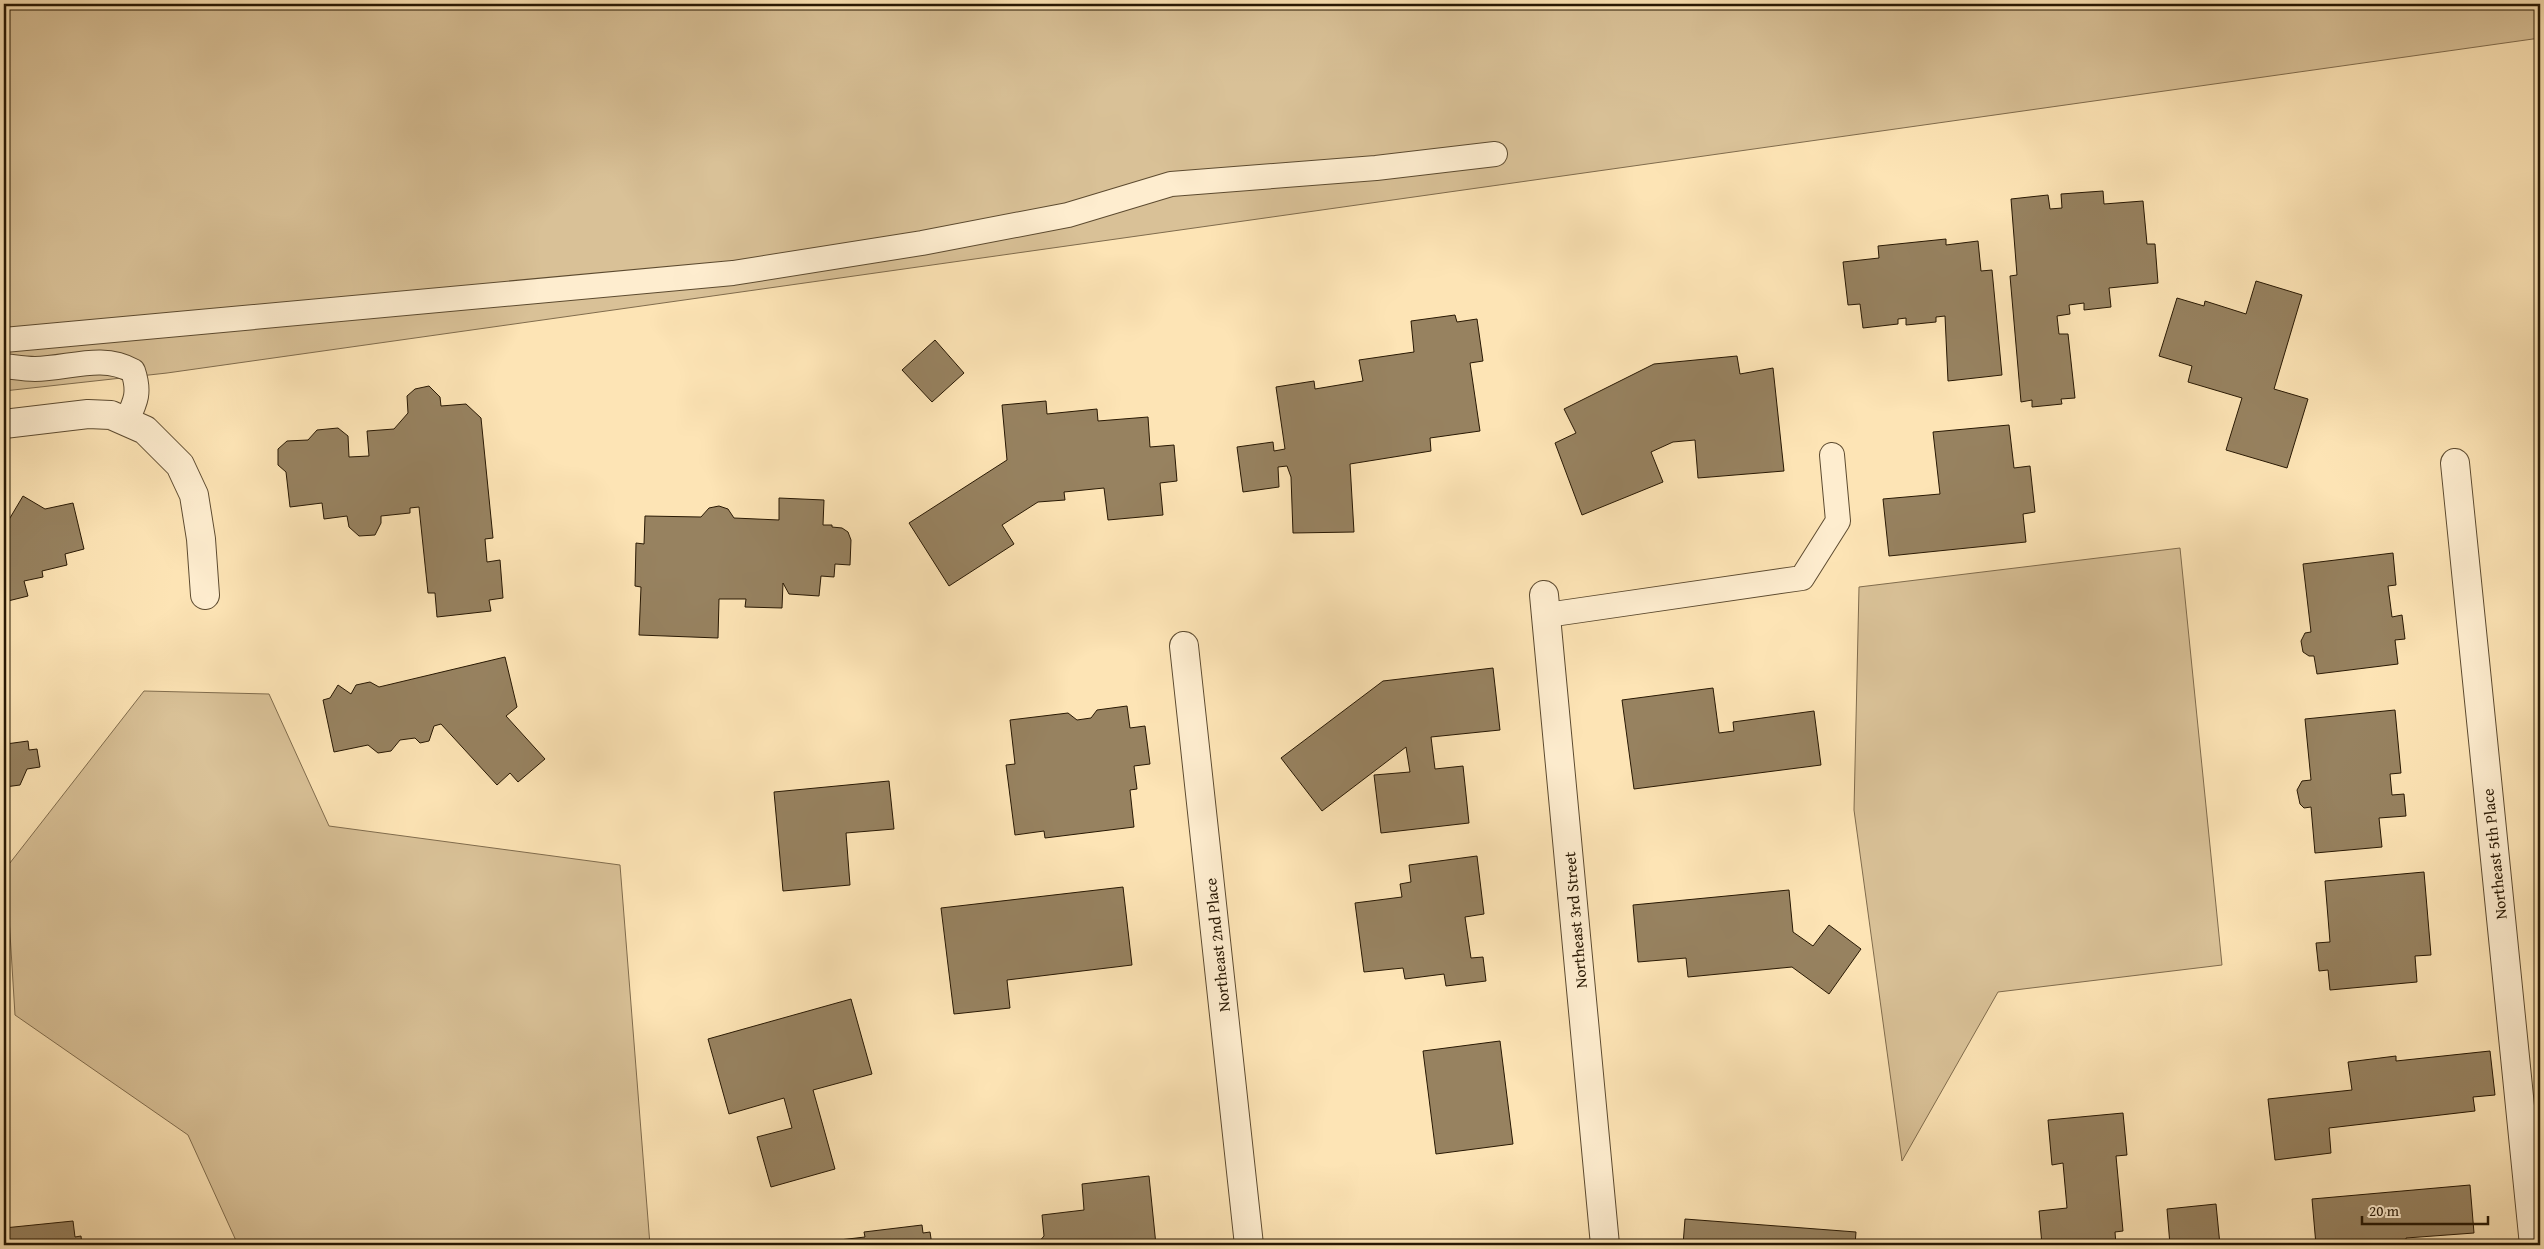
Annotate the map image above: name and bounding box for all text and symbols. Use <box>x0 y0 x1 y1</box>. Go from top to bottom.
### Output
street label: Northeast 5th Place <box>2475 787 2513 921</box>
street label: Northeast 3rd Street <box>1557 850 1593 989</box>
street label: Northeast 2nd Place <box>1198 877 1236 1013</box>
scale bar <box>2362 1194 2488 1226</box>
text: 20 m <box>2369 1200 2400 1221</box>

